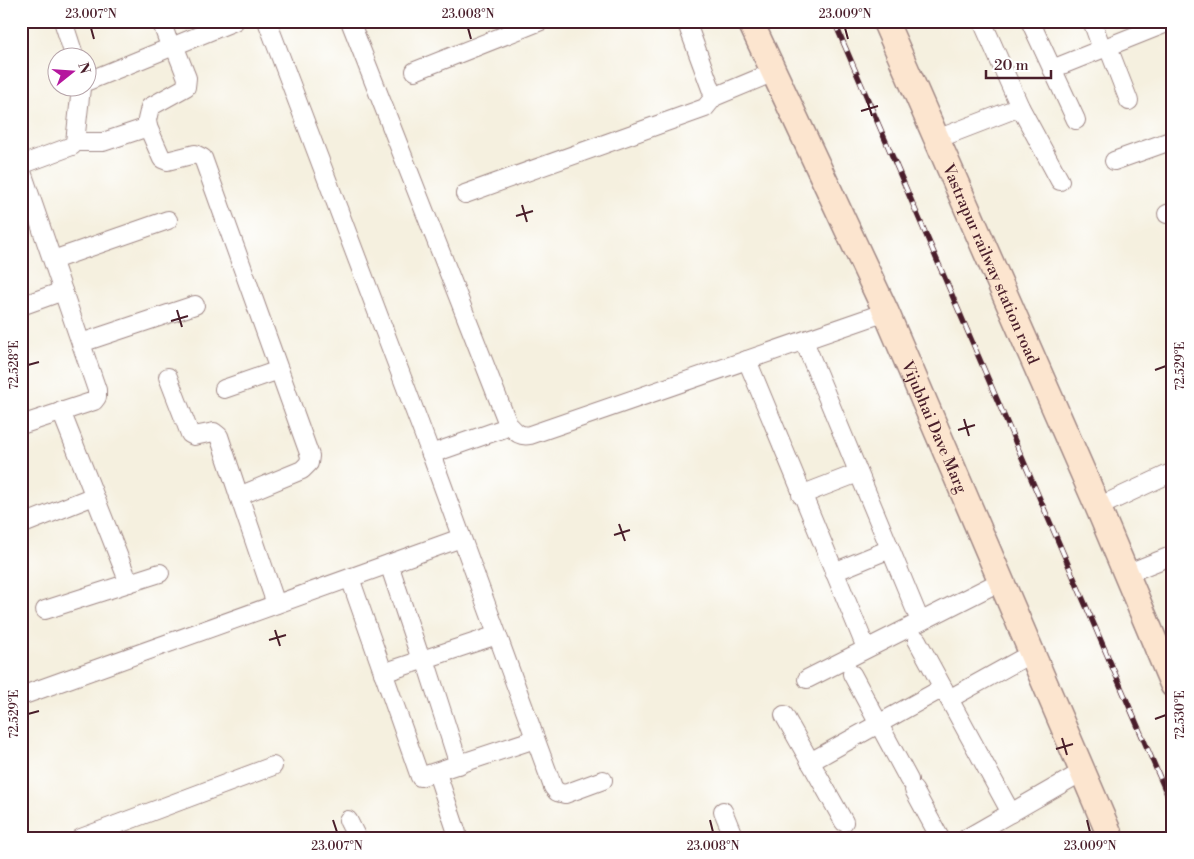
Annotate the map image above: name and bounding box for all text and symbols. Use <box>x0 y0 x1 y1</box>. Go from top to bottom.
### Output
text: 23.007°N <box>65 7 117 22</box>
text: 23.008°N <box>442 7 494 22</box>
text: 23.009°N <box>819 7 871 22</box>
north arrow <box>48 48 98 98</box>
scale bar <box>986 48 1052 80</box>
text: 20 m <box>994 56 1029 75</box>
text: N <box>73 61 94 76</box>
street label: Vastrapur railway station road <box>937 160 1043 367</box>
text: 72.528°E <box>7 341 22 389</box>
text: 72.529°E <box>1173 342 1188 390</box>
street label: Vijubhai Dave Marg <box>897 357 972 497</box>
text: 72.529°E <box>7 690 22 738</box>
text: 72.530°E <box>1173 690 1188 740</box>
text: 23.007°N <box>311 839 363 854</box>
text: 23.008°N <box>687 839 739 854</box>
text: 23.009°N <box>1064 839 1116 854</box>

